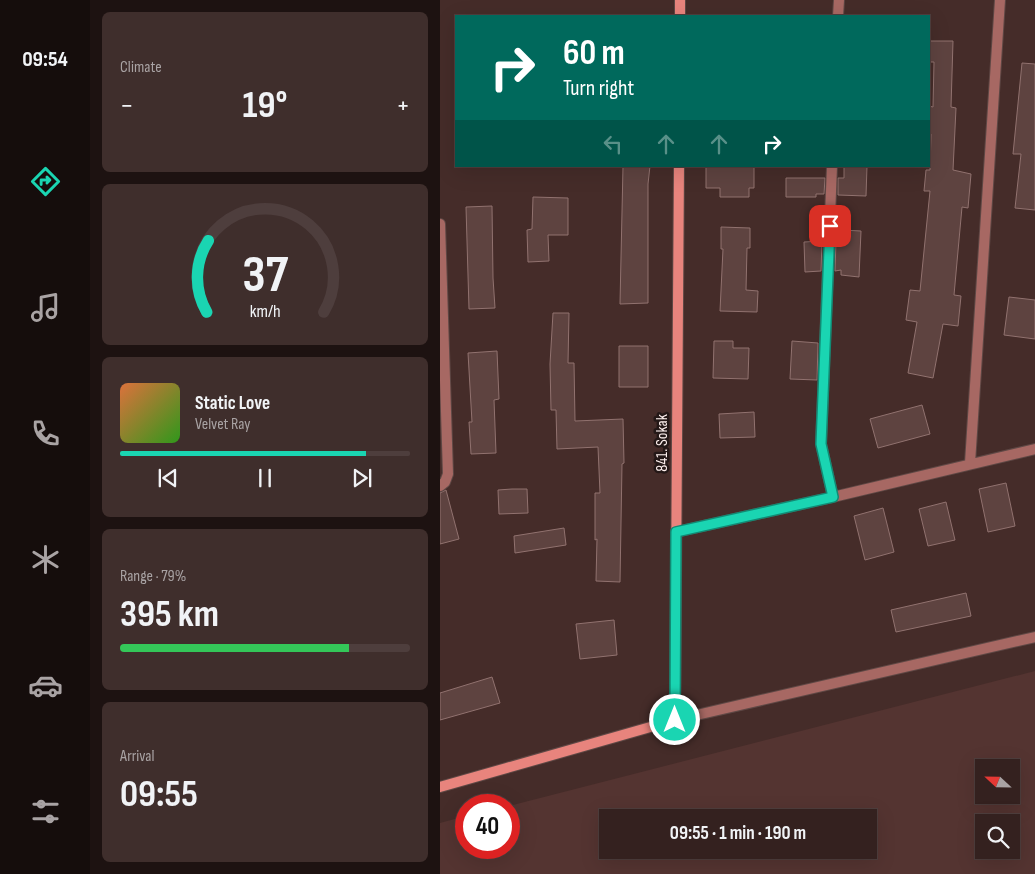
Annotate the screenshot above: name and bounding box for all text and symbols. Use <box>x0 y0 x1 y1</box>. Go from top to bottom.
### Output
text: 60 m <box>563 32 625 75</box>
icon: right <box>480 35 545 100</box>
text: 09:54 <box>22 46 68 73</box>
text: Climate <box>120 58 162 77</box>
text: Turn right <box>563 75 634 102</box>
text: 19° <box>243 83 287 128</box>
text: − <box>120 89 134 122</box>
text: + <box>396 89 410 122</box>
icon: left <box>599 130 627 158</box>
icon: ahead <box>652 130 680 158</box>
icon: ahead <box>705 130 733 158</box>
icon: right <box>758 130 786 158</box>
icon: directions <box>28 164 63 199</box>
pin <box>809 205 851 247</box>
icon: arrive <box>816 212 844 240</box>
text: 37 <box>242 244 288 307</box>
icon: music <box>28 290 63 325</box>
text: km/h <box>250 301 280 322</box>
text: Static Love <box>195 392 270 415</box>
street label: 841. Sokak <box>653 414 672 472</box>
text: Velvet Ray <box>195 415 250 434</box>
icon: phone <box>28 416 63 451</box>
icon: previous <box>154 464 182 492</box>
icon: pause <box>251 464 279 492</box>
icon: next <box>348 464 376 492</box>
icon: climate <box>28 542 63 577</box>
text: Range · 79% <box>120 567 186 586</box>
text: 395 km <box>120 592 219 637</box>
icon: car <box>28 668 63 703</box>
position arrow <box>648 693 700 745</box>
text: Arrival <box>120 747 154 766</box>
north arrow <box>975 759 1020 804</box>
map controls <box>975 759 1020 859</box>
text: 09:55 <box>120 772 198 817</box>
icon: filters <box>28 794 63 829</box>
speed limit sign: 40 <box>455 794 520 859</box>
button: search <box>975 814 1020 859</box>
text: 09:55 · 1 min · 190 m <box>670 822 806 845</box>

